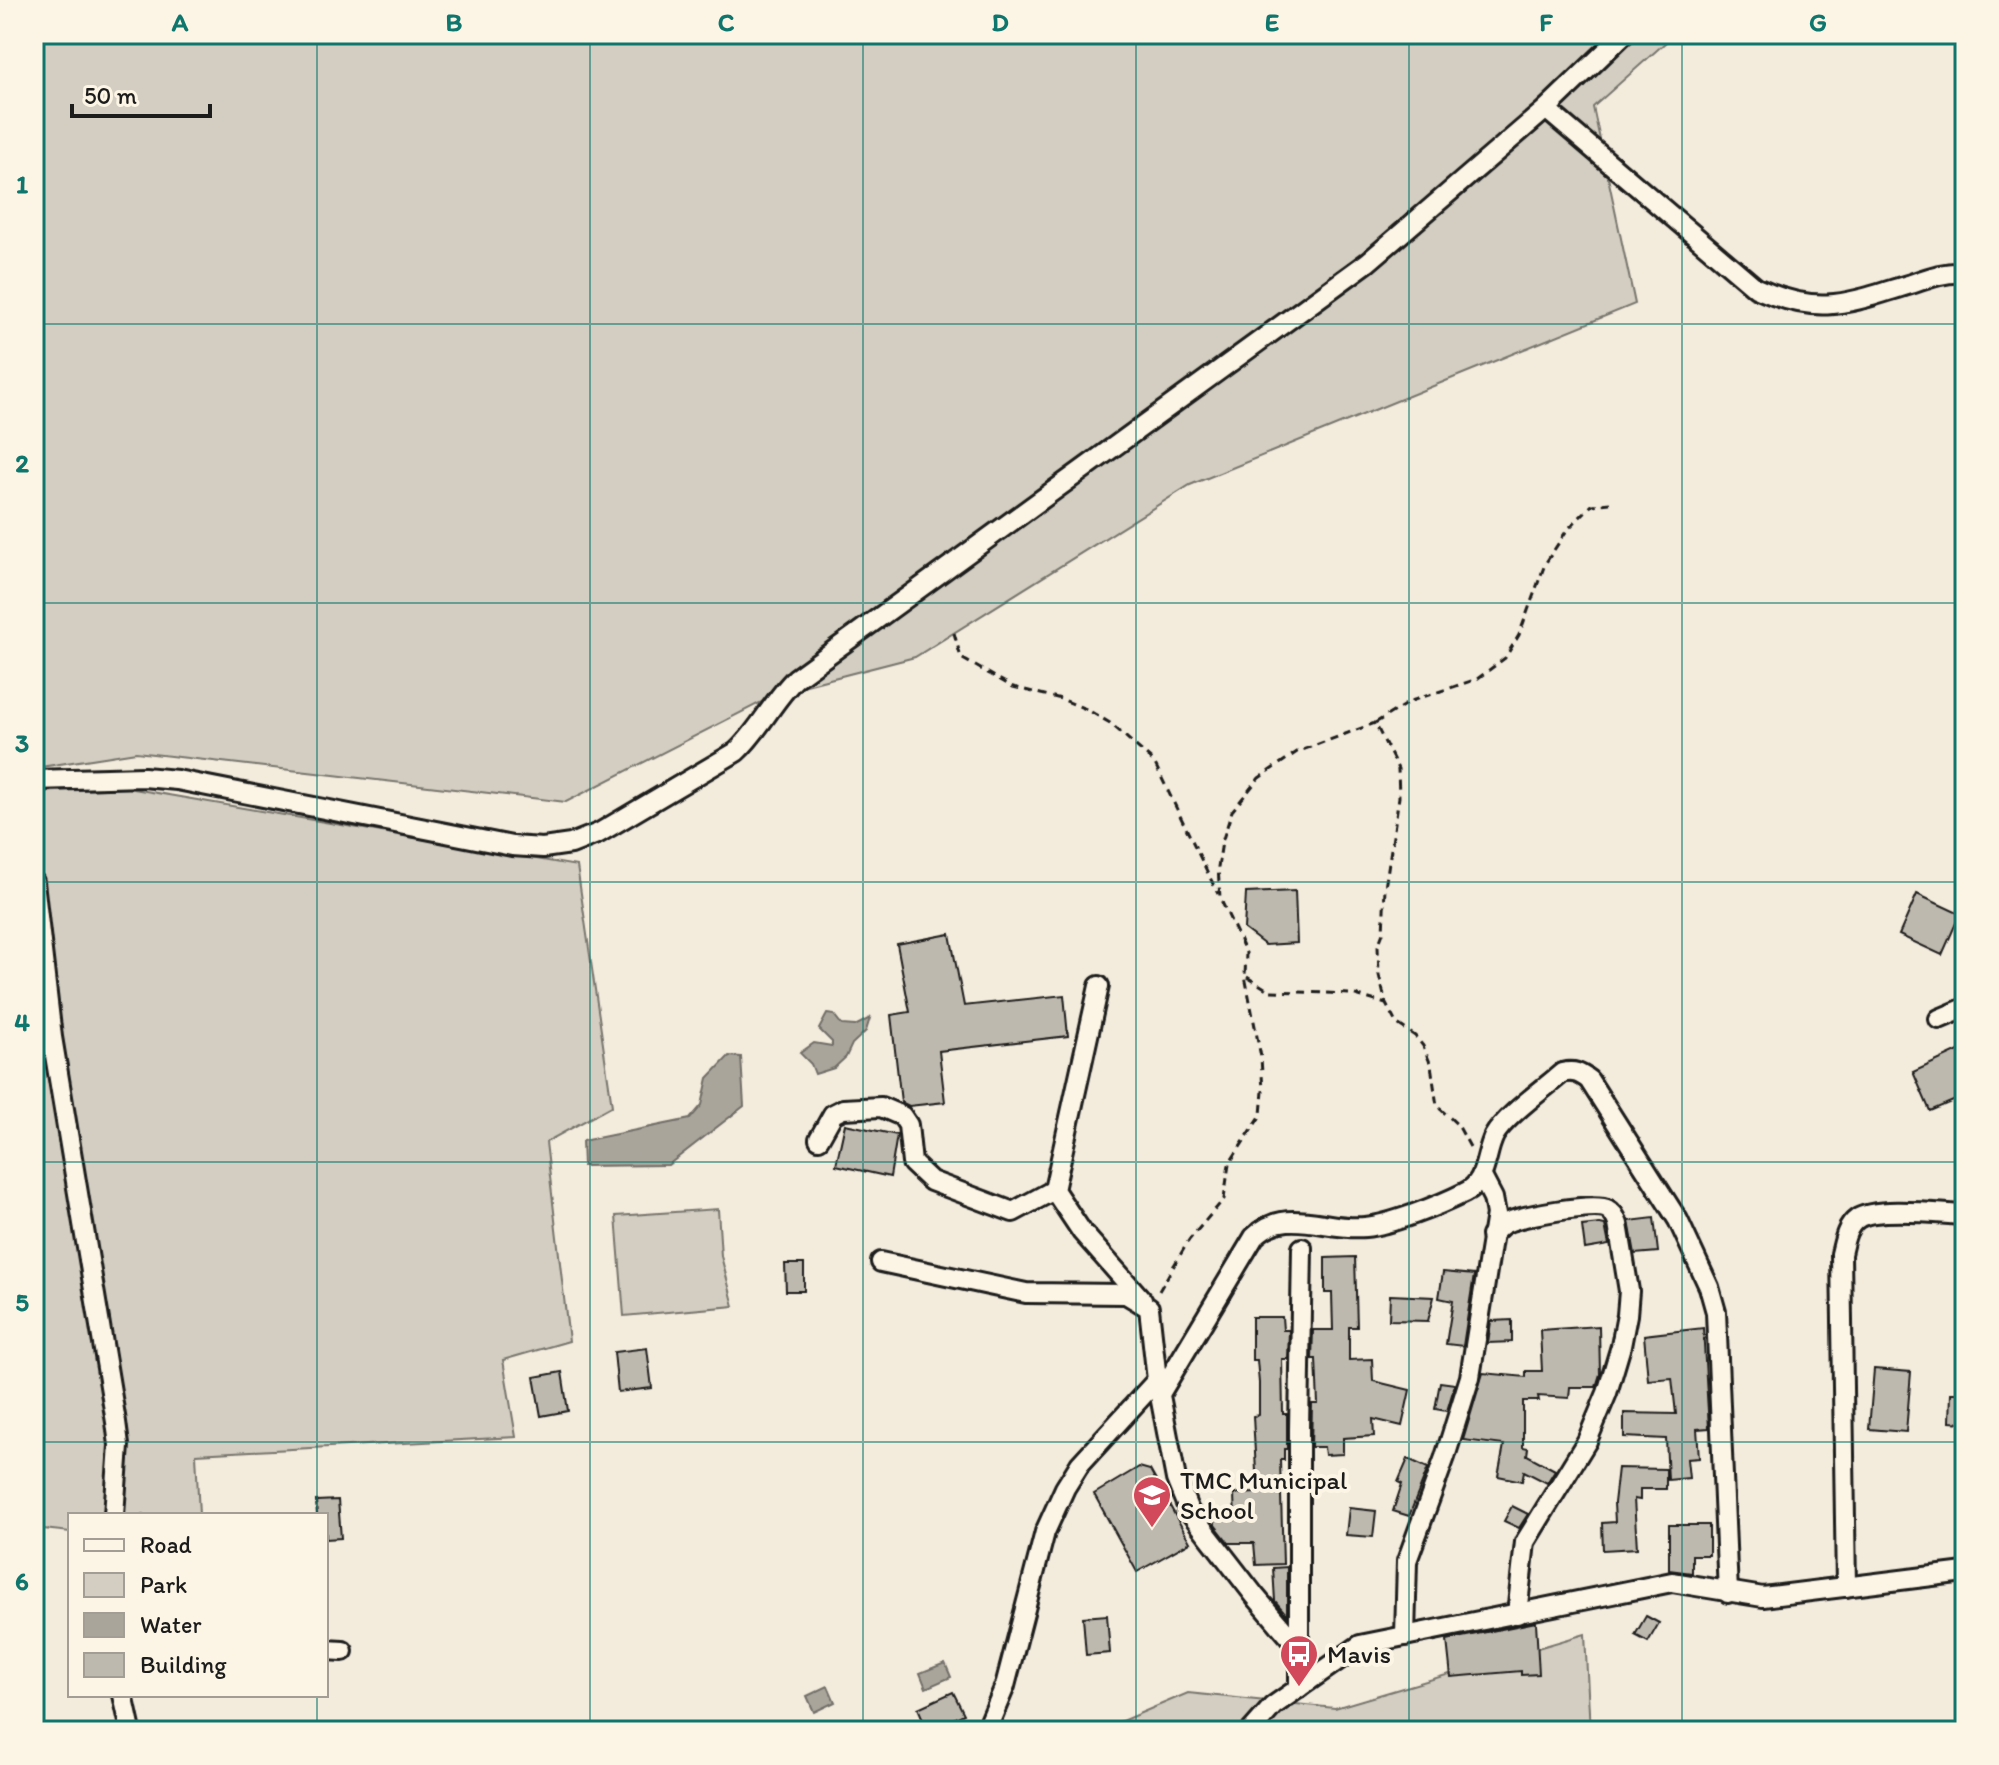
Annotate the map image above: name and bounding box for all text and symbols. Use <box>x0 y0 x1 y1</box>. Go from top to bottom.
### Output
text: A <box>171 6 189 38</box>
text: B <box>446 6 463 38</box>
text: C <box>718 6 735 38</box>
text: D <box>991 6 1009 38</box>
text: E <box>1265 6 1279 38</box>
text: F <box>1539 6 1553 38</box>
text: G <box>1809 6 1827 38</box>
scale bar <box>72 68 210 118</box>
text: 50 m <box>84 81 137 110</box>
text: 1 <box>16 168 28 200</box>
text: 2 <box>15 447 29 479</box>
text: 3 <box>15 727 29 759</box>
text: 4 <box>14 1006 30 1038</box>
text: 5 <box>15 1286 29 1318</box>
place label: TMC Municipal School <box>1180 1464 1347 1526</box>
school or university icon: TMC Municipal School <box>1131 1474 1173 1529</box>
legend <box>68 1513 328 1697</box>
text: Road <box>140 1530 192 1559</box>
text: 6 <box>15 1565 29 1597</box>
text: Park <box>140 1570 187 1599</box>
text: Water <box>140 1610 202 1639</box>
bus stop icon: Mavis <box>1278 1633 1320 1688</box>
place label: Mavis <box>1327 1638 1391 1670</box>
text: Building <box>140 1650 227 1679</box>

